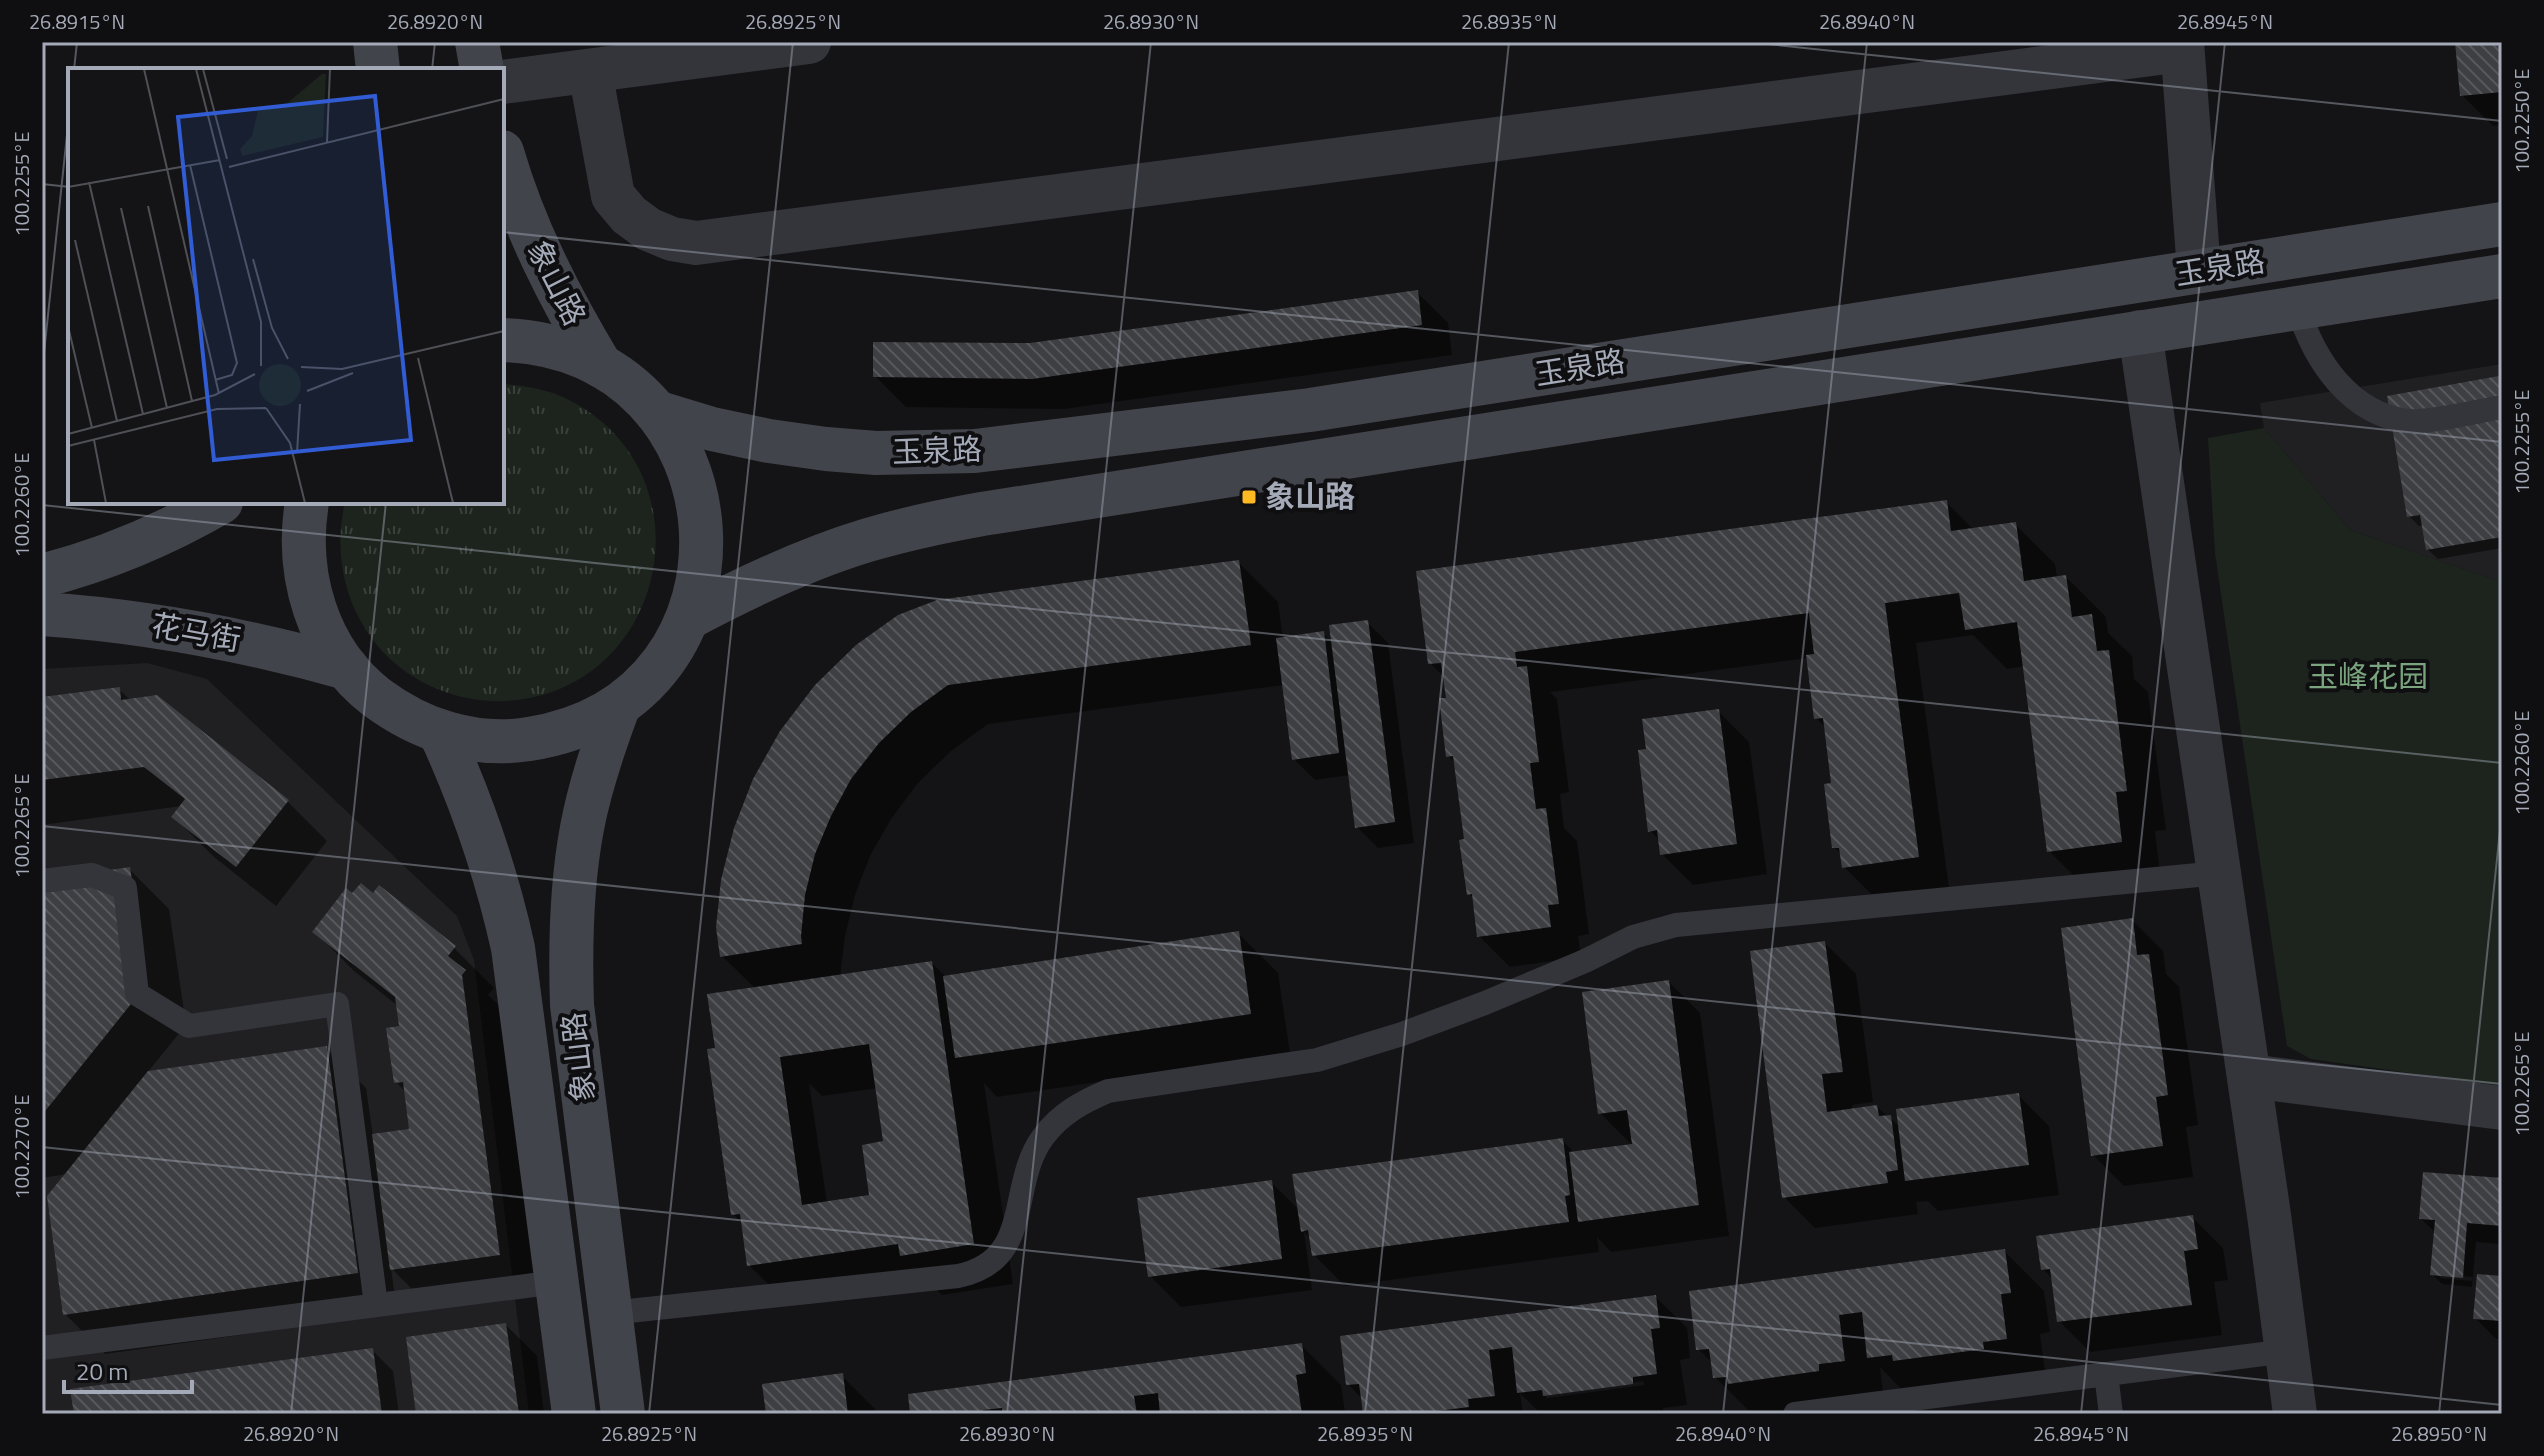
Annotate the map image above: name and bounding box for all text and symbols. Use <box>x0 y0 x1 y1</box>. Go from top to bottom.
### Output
text: 26.8915°N <box>29 6 125 37</box>
text: 26.8920°N <box>387 6 483 37</box>
text: 26.8925°N <box>745 6 841 37</box>
text: 26.8930°N <box>1103 6 1199 37</box>
text: 26.8935°N <box>1461 6 1557 37</box>
text: 26.8940°N <box>1819 6 1915 37</box>
text: 26.8945°N <box>2177 6 2273 37</box>
inset map <box>68 68 504 504</box>
text: 100.2250°E <box>2506 69 2537 173</box>
text: 100.2255°E <box>6 132 37 236</box>
street label: 象山路 <box>516 232 598 333</box>
street label: 玉泉路 <box>2172 237 2268 297</box>
street label: 玉泉路 <box>1532 337 1628 397</box>
text: 100.2255°E <box>2506 390 2537 494</box>
street label: 玉泉路 <box>891 425 983 475</box>
text: 100.2260°E <box>6 453 37 557</box>
place label: 象山路 <box>1265 473 1355 519</box>
marker: 象山路 <box>1240 488 1258 506</box>
street label: 花马街 <box>148 602 244 662</box>
park label: 玉峰花园 <box>2308 653 2428 699</box>
text: 100.2260°E <box>2506 711 2537 815</box>
text: 100.2265°E <box>6 774 37 878</box>
street label: 象山路 <box>550 1010 606 1105</box>
text: 100.2265°E <box>2506 1032 2537 1136</box>
text: 100.2270°E <box>6 1095 37 1199</box>
scale bar <box>64 1344 192 1394</box>
text: 20 m <box>76 1353 128 1389</box>
text: 26.8920°N <box>243 1418 339 1449</box>
text: 26.8925°N <box>601 1418 697 1449</box>
text: 26.8930°N <box>959 1418 1055 1449</box>
text: 26.8935°N <box>1317 1418 1413 1449</box>
text: 26.8940°N <box>1675 1418 1771 1449</box>
text: 26.8945°N <box>2033 1418 2129 1449</box>
text: 26.8950°N <box>2391 1418 2487 1449</box>

